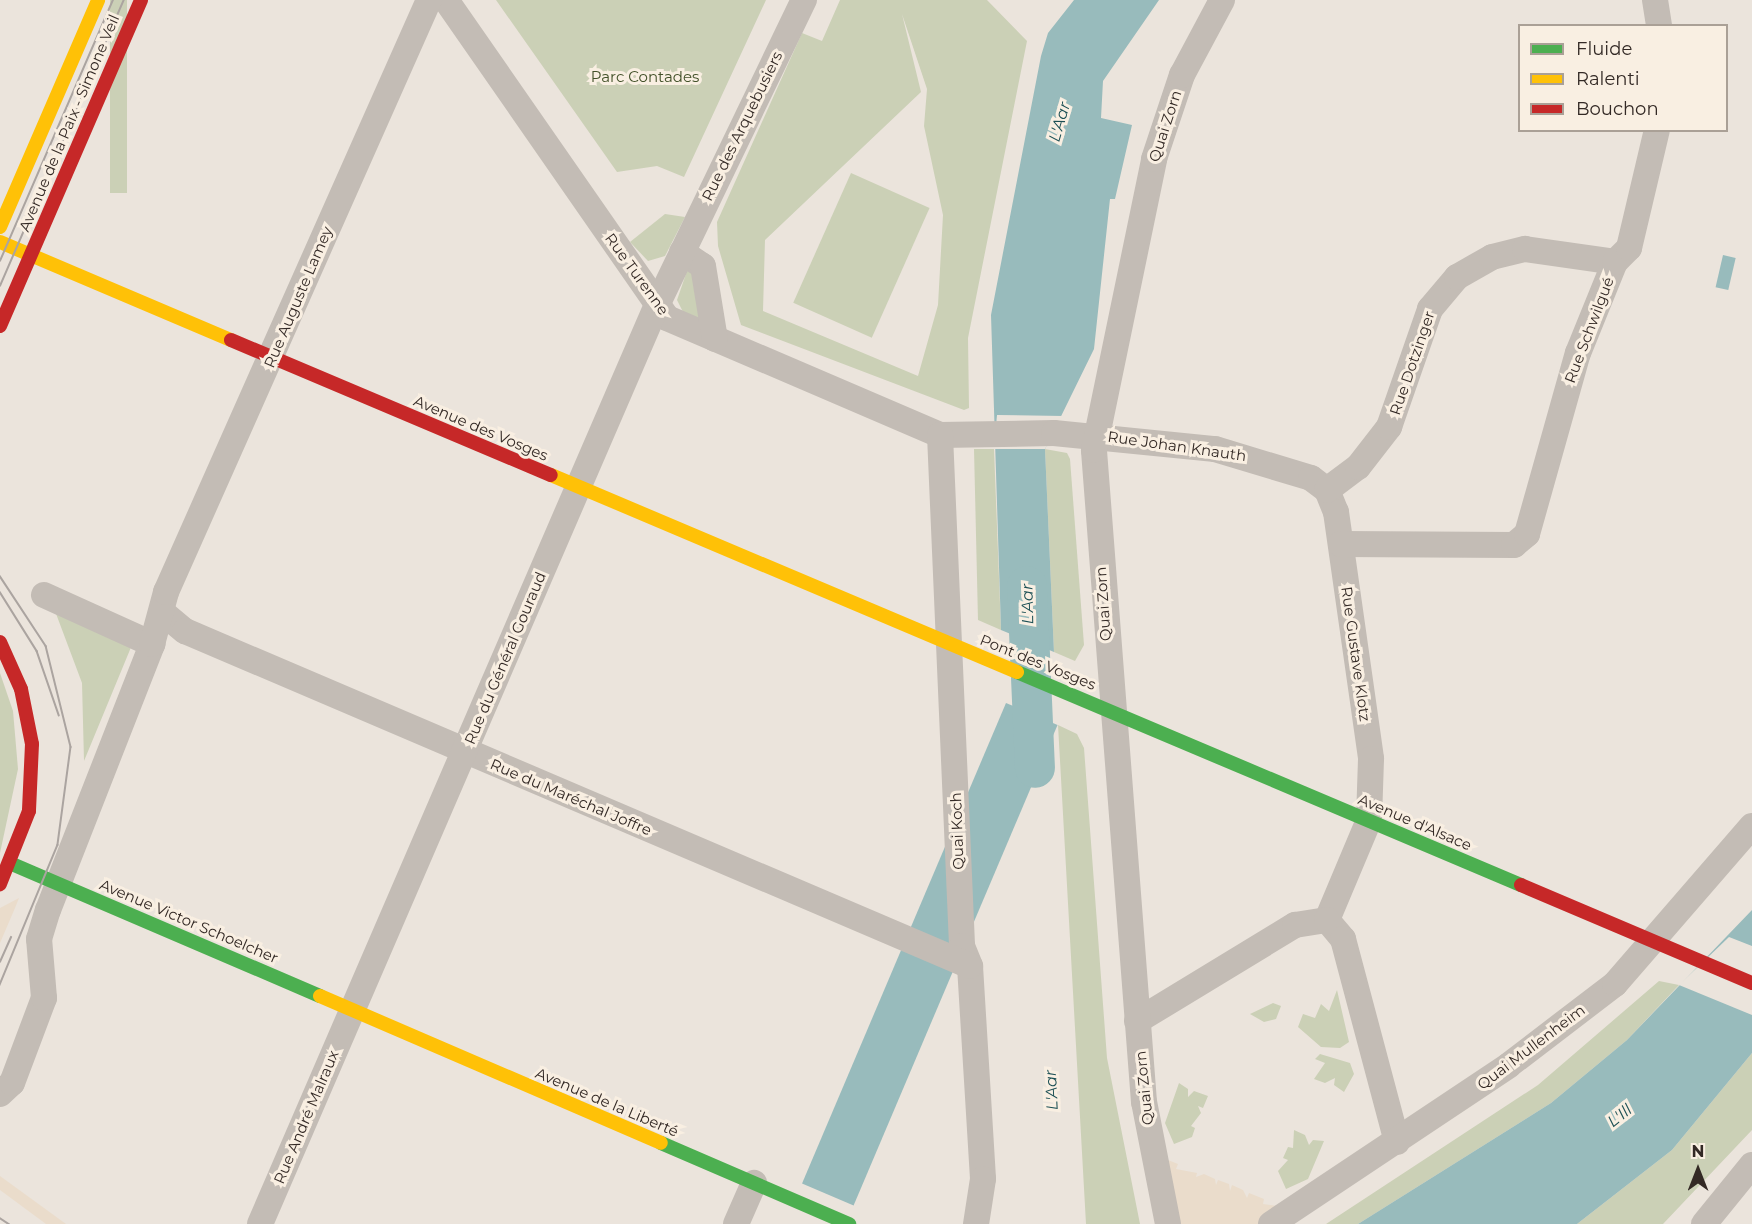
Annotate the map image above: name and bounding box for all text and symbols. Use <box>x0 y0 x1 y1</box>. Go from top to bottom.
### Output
street label: Avenue de la Paix - Simone Veil <box>15 12 123 234</box>
legend <box>1518 24 1728 132</box>
text: Fluide <box>1576 38 1632 60</box>
street label: Rue des Arquebusiers <box>698 48 786 204</box>
park label: Parc Contades <box>591 68 699 86</box>
text: Ralenti <box>1576 68 1640 90</box>
street label: Quai Zorn <box>1145 88 1185 164</box>
text: Bouchon <box>1576 98 1659 120</box>
water label: L'Aar <box>1045 100 1075 144</box>
street label: Rue Auguste Lamey <box>260 224 336 370</box>
street label: Rue Turenne <box>601 230 673 318</box>
street label: Rue Schwilgué <box>1561 274 1617 386</box>
street label: Rue Dotzinger <box>1386 309 1438 417</box>
street label: Avenue des Vosges <box>411 392 551 464</box>
street label: Rue Johan Knauth <box>1107 427 1247 465</box>
street label: Quai Zorn <box>1091 566 1115 642</box>
street label: Rue du Général Gouraud <box>460 569 550 747</box>
water label: L'Aar <box>1018 584 1038 624</box>
street label: Rue Gustave Klotz <box>1338 585 1374 723</box>
street label: Pont des Vosges <box>977 630 1099 694</box>
street label: Rue du Maréchal Joffre <box>488 755 654 839</box>
street label: Avenue d'Alsace <box>1356 790 1474 854</box>
street label: Quai Koch <box>947 792 967 870</box>
street label: Avenue Victor Schoelcher <box>97 875 281 967</box>
street label: Quai Mullenheim <box>1474 1001 1588 1093</box>
street label: Rue André Malraux <box>270 1048 342 1186</box>
street label: Quai Zorn <box>1131 1050 1157 1126</box>
street label: Avenue de la Liberté <box>533 1064 681 1140</box>
water label: L'Aar <box>1041 1069 1063 1111</box>
water label: L'Ill <box>1604 1100 1636 1132</box>
north arrow <box>1668 1140 1728 1200</box>
text: N <box>1692 1142 1704 1161</box>

